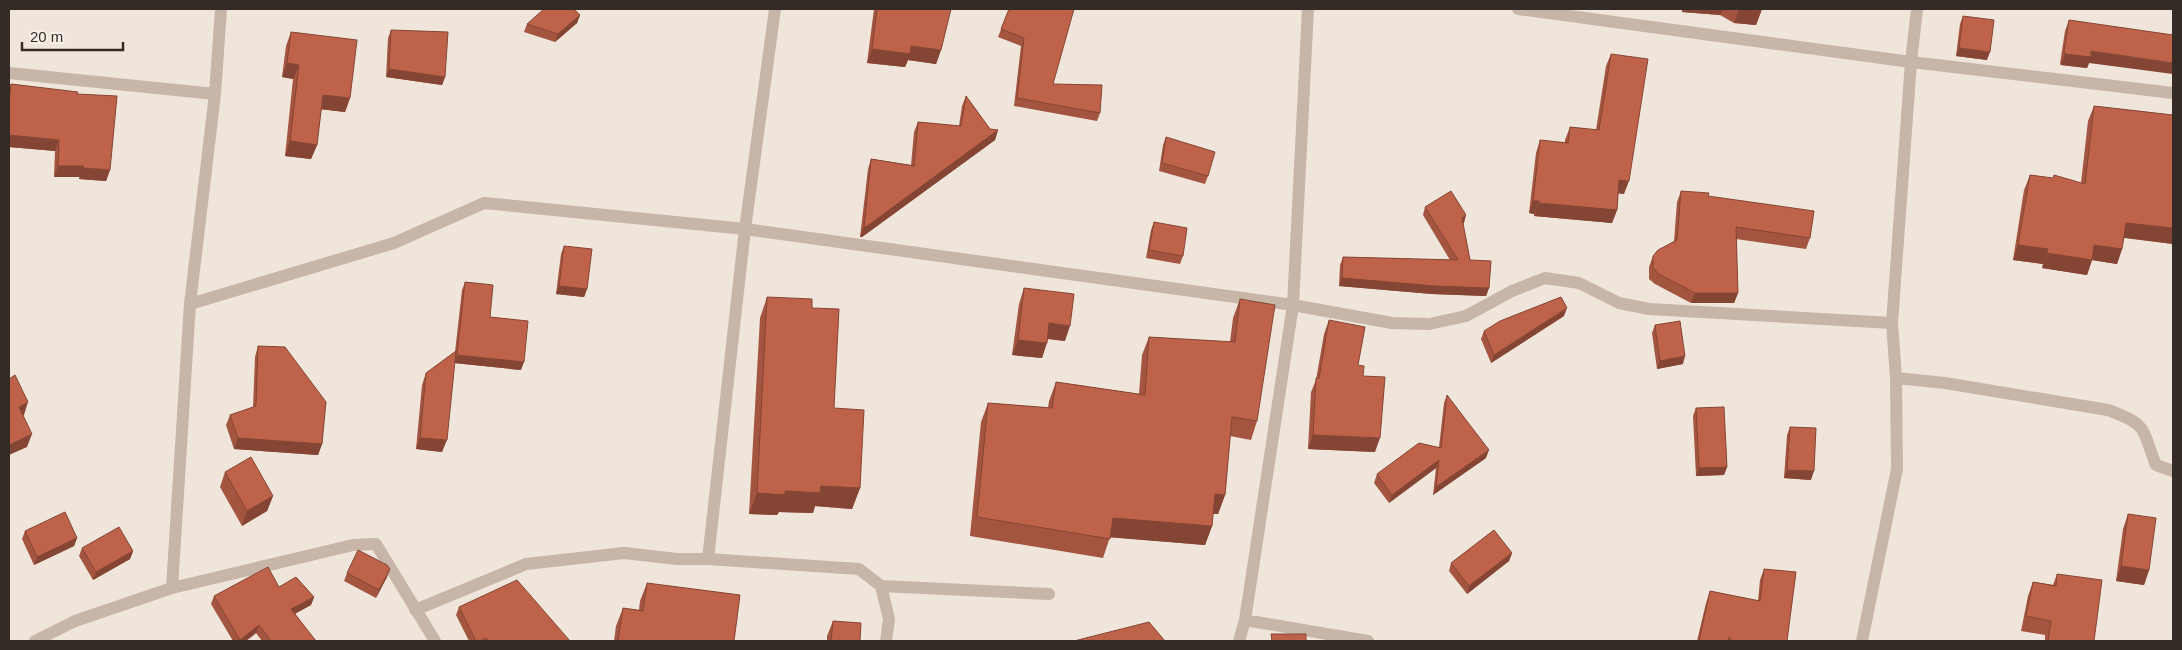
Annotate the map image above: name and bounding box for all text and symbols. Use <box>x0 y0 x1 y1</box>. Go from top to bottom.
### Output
scale bar <box>22 20 124 52</box>
text: 20 m <box>30 28 63 45</box>

